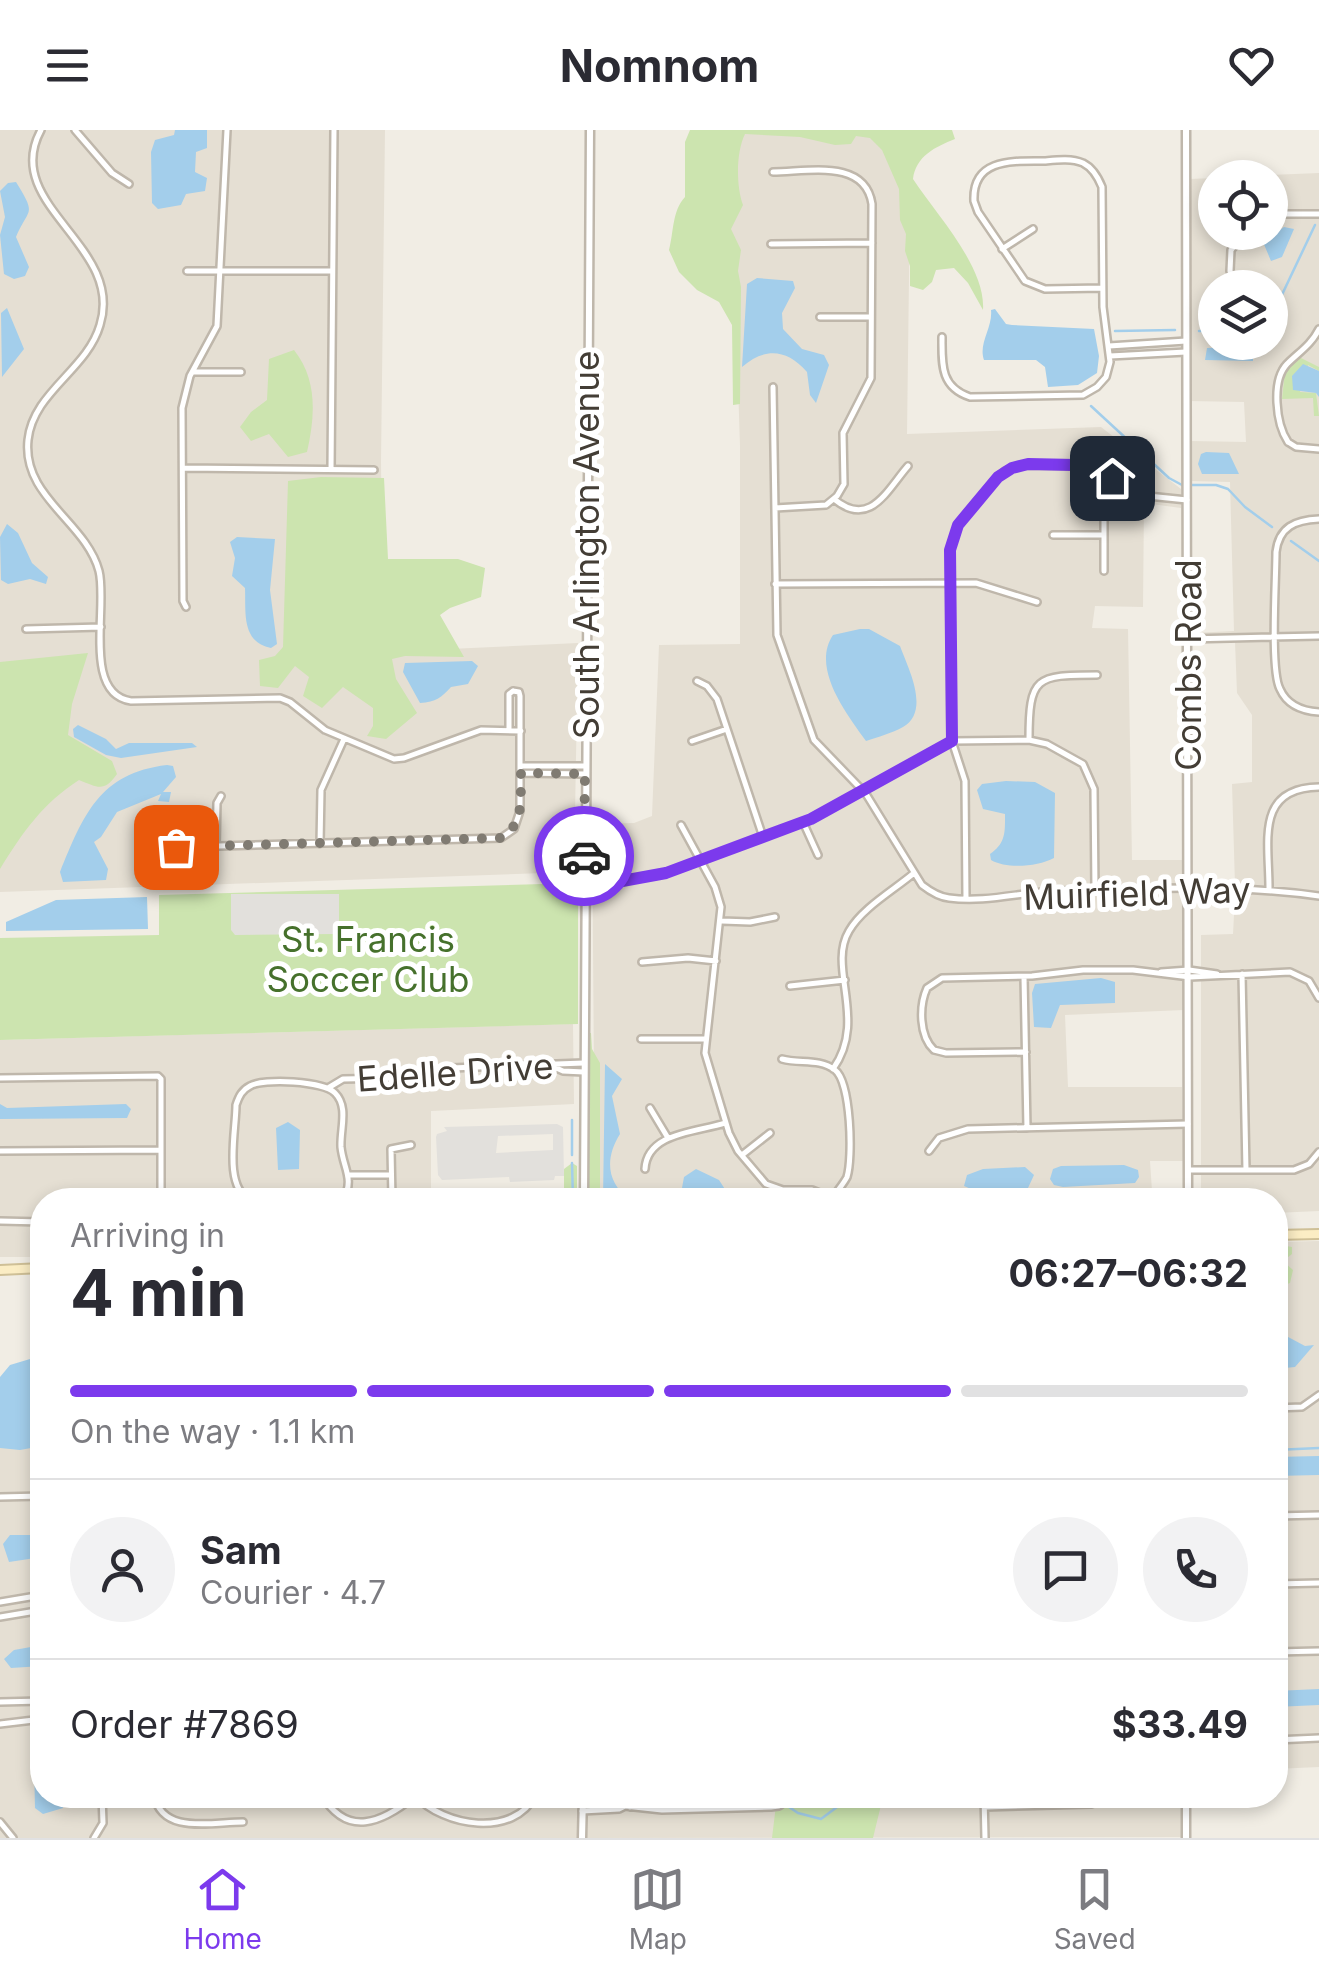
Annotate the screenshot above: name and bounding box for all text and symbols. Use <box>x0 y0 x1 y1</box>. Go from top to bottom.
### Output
icon: menu <box>40 38 95 93</box>
text: Nomnom <box>560 38 759 93</box>
icon: heart <box>1224 38 1279 93</box>
map controls <box>1198 160 1288 360</box>
button: locate <box>1198 160 1288 250</box>
button: layers <box>1198 270 1288 360</box>
street label: South Arlington Avenue <box>565 351 607 739</box>
pin <box>1070 436 1155 521</box>
icon: home <box>1085 451 1140 506</box>
street label: Combs Road <box>1167 559 1209 771</box>
pin <box>134 805 219 890</box>
courier <box>534 806 634 906</box>
icon: bag <box>149 820 204 875</box>
icon: car <box>557 829 612 884</box>
street label: Muirfield Way <box>1023 868 1251 918</box>
park label: St. Francis Soccer Club <box>266 918 470 1000</box>
street label: Edelle Drive <box>355 1044 555 1100</box>
text: Arriving in <box>70 1216 225 1255</box>
text: 06:27–06:32 <box>1009 1250 1248 1296</box>
text: 4 min <box>70 1253 247 1332</box>
text: On the way · 1.1 km <box>70 1412 355 1451</box>
button: person <box>70 1517 175 1622</box>
button: chat <box>1013 1517 1118 1622</box>
button: phone <box>1143 1517 1248 1622</box>
text: Sam <box>200 1527 282 1573</box>
text: Courier · 4.7 <box>200 1573 386 1612</box>
text: Order #7869 <box>70 1701 299 1747</box>
text: $33.49 <box>1112 1701 1248 1747</box>
tab: Home <box>183 1862 262 1956</box>
tab: Map <box>629 1862 687 1956</box>
tab: Saved <box>1054 1862 1136 1956</box>

